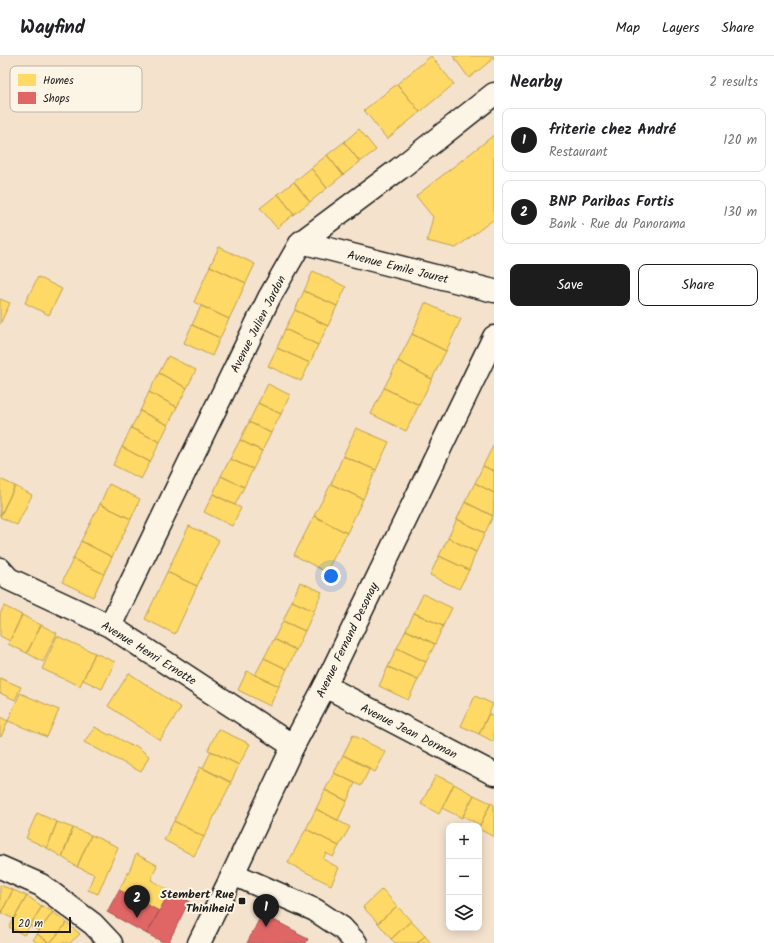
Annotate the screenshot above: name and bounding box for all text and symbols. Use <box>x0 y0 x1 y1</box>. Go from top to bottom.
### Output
text: Wayfind <box>20 13 85 43</box>
text: Map <box>616 17 640 39</box>
text: Layers <box>662 17 700 39</box>
text: Share <box>722 17 754 39</box>
legend <box>10 66 142 112</box>
text: Nearby <box>510 69 562 96</box>
text: Homes <box>43 72 74 90</box>
text: 2 results <box>710 72 758 93</box>
text: Shops <box>43 90 70 108</box>
text: friterie chez André <box>549 118 676 142</box>
text: 1 <box>522 130 526 151</box>
text: 120 m <box>723 130 757 151</box>
text: Restaurant <box>549 142 608 163</box>
text: BNP Paribas Fortis <box>549 190 674 214</box>
text: 2 <box>520 202 528 223</box>
text: 130 m <box>723 202 757 223</box>
text: Bank · Rue du Panorama <box>549 214 686 235</box>
street label: Avenue Emile Jouret <box>345 246 451 289</box>
button: Save <box>510 264 630 306</box>
button: Share <box>638 264 758 306</box>
street label: Avenue Julien Jardon <box>226 272 291 376</box>
your location <box>321 566 341 586</box>
street label: Avenue Fernand Desonay <box>311 579 384 701</box>
street label: Avenue Henri Ernotte <box>97 616 201 691</box>
street label: Avenue Jean Dorman <box>357 699 461 764</box>
map controls <box>446 823 482 931</box>
button: + <box>446 823 482 859</box>
button: − <box>446 859 482 895</box>
pin: 2 <box>124 885 150 918</box>
place label: Stembert Rue Thiniheid <box>160 885 235 918</box>
pin: 1 <box>253 894 279 927</box>
button: layers <box>446 895 482 931</box>
marker: Stembert Rue Thiniheid <box>237 896 247 906</box>
scale bar <box>12 915 71 934</box>
text: 20 m <box>18 915 43 933</box>

